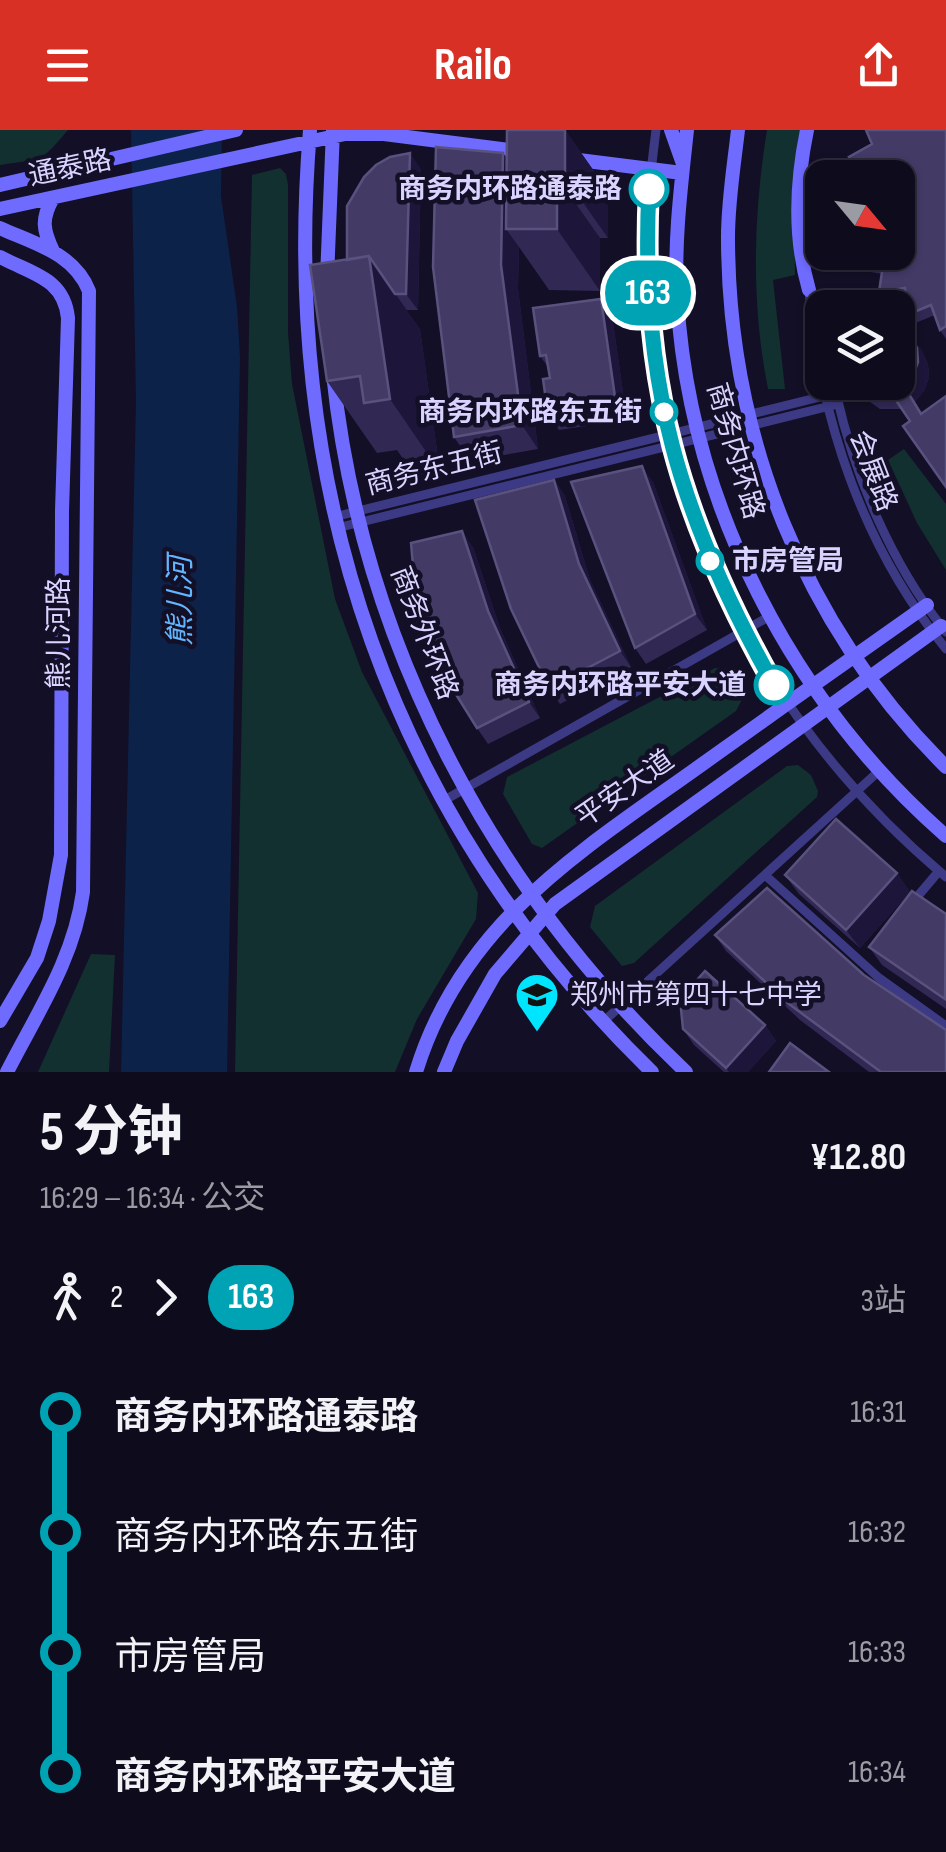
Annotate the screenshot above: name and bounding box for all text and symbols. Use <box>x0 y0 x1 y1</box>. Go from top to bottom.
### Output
icon: menu <box>40 38 95 93</box>
text: Railo <box>434 38 512 93</box>
icon: share <box>851 38 906 93</box>
street label: 通泰路 <box>25 143 115 193</box>
north arrow <box>805 160 915 270</box>
map controls <box>805 160 915 400</box>
marker: 商务内环路通泰路 <box>630 170 668 208</box>
place label: 商务内环路通泰路 <box>398 173 622 206</box>
line badge: 163 <box>590 260 706 326</box>
text: 163 <box>625 272 671 315</box>
button: layers <box>805 290 915 400</box>
street label: 商务内环路 <box>700 379 770 523</box>
place label: 商务内环路东五街 <box>418 396 642 429</box>
marker: 商务内环路东五街 <box>651 399 677 425</box>
street label: 会展路 <box>843 426 903 516</box>
street label: 商务东五街 <box>362 436 506 502</box>
place label: 市房管局 <box>732 545 844 578</box>
marker: 市房管局 <box>697 548 723 574</box>
water label: 熊儿河 <box>163 551 199 646</box>
street label: 商务外环路 <box>384 562 464 704</box>
street label: 熊儿河路 <box>43 577 76 689</box>
marker: 商务内环路平安大道 <box>755 666 793 704</box>
place label: 商务内环路平安大道 <box>494 669 746 702</box>
street label: 平安大道 <box>570 743 680 835</box>
school or university icon: 郑州市第四十七中学 <box>514 972 560 1033</box>
place label: 郑州市第四十七中学 <box>570 979 822 1012</box>
text: 5 分钟 <box>40 1100 183 1167</box>
text: ¥12.80 <box>810 1135 906 1180</box>
text: 16:29 – 16:34 · 公交 <box>40 1179 265 1218</box>
icon: walk <box>40 1270 95 1325</box>
icon: forward <box>138 1270 193 1325</box>
text: 163 <box>228 1276 274 1319</box>
text: 2 <box>110 1278 123 1317</box>
text: 3站 <box>861 1282 906 1321</box>
text: 16:31 <box>850 1393 906 1432</box>
text: 商务内环路通泰路 <box>114 1395 418 1440</box>
text: 16:32 <box>848 1513 906 1552</box>
text: 商务内环路东五街 <box>114 1515 418 1560</box>
text: 16:33 <box>848 1633 906 1672</box>
text: 市房管局 <box>114 1635 266 1680</box>
text: 16:34 <box>848 1753 906 1792</box>
text: 商务内环路平安大道 <box>114 1755 456 1800</box>

